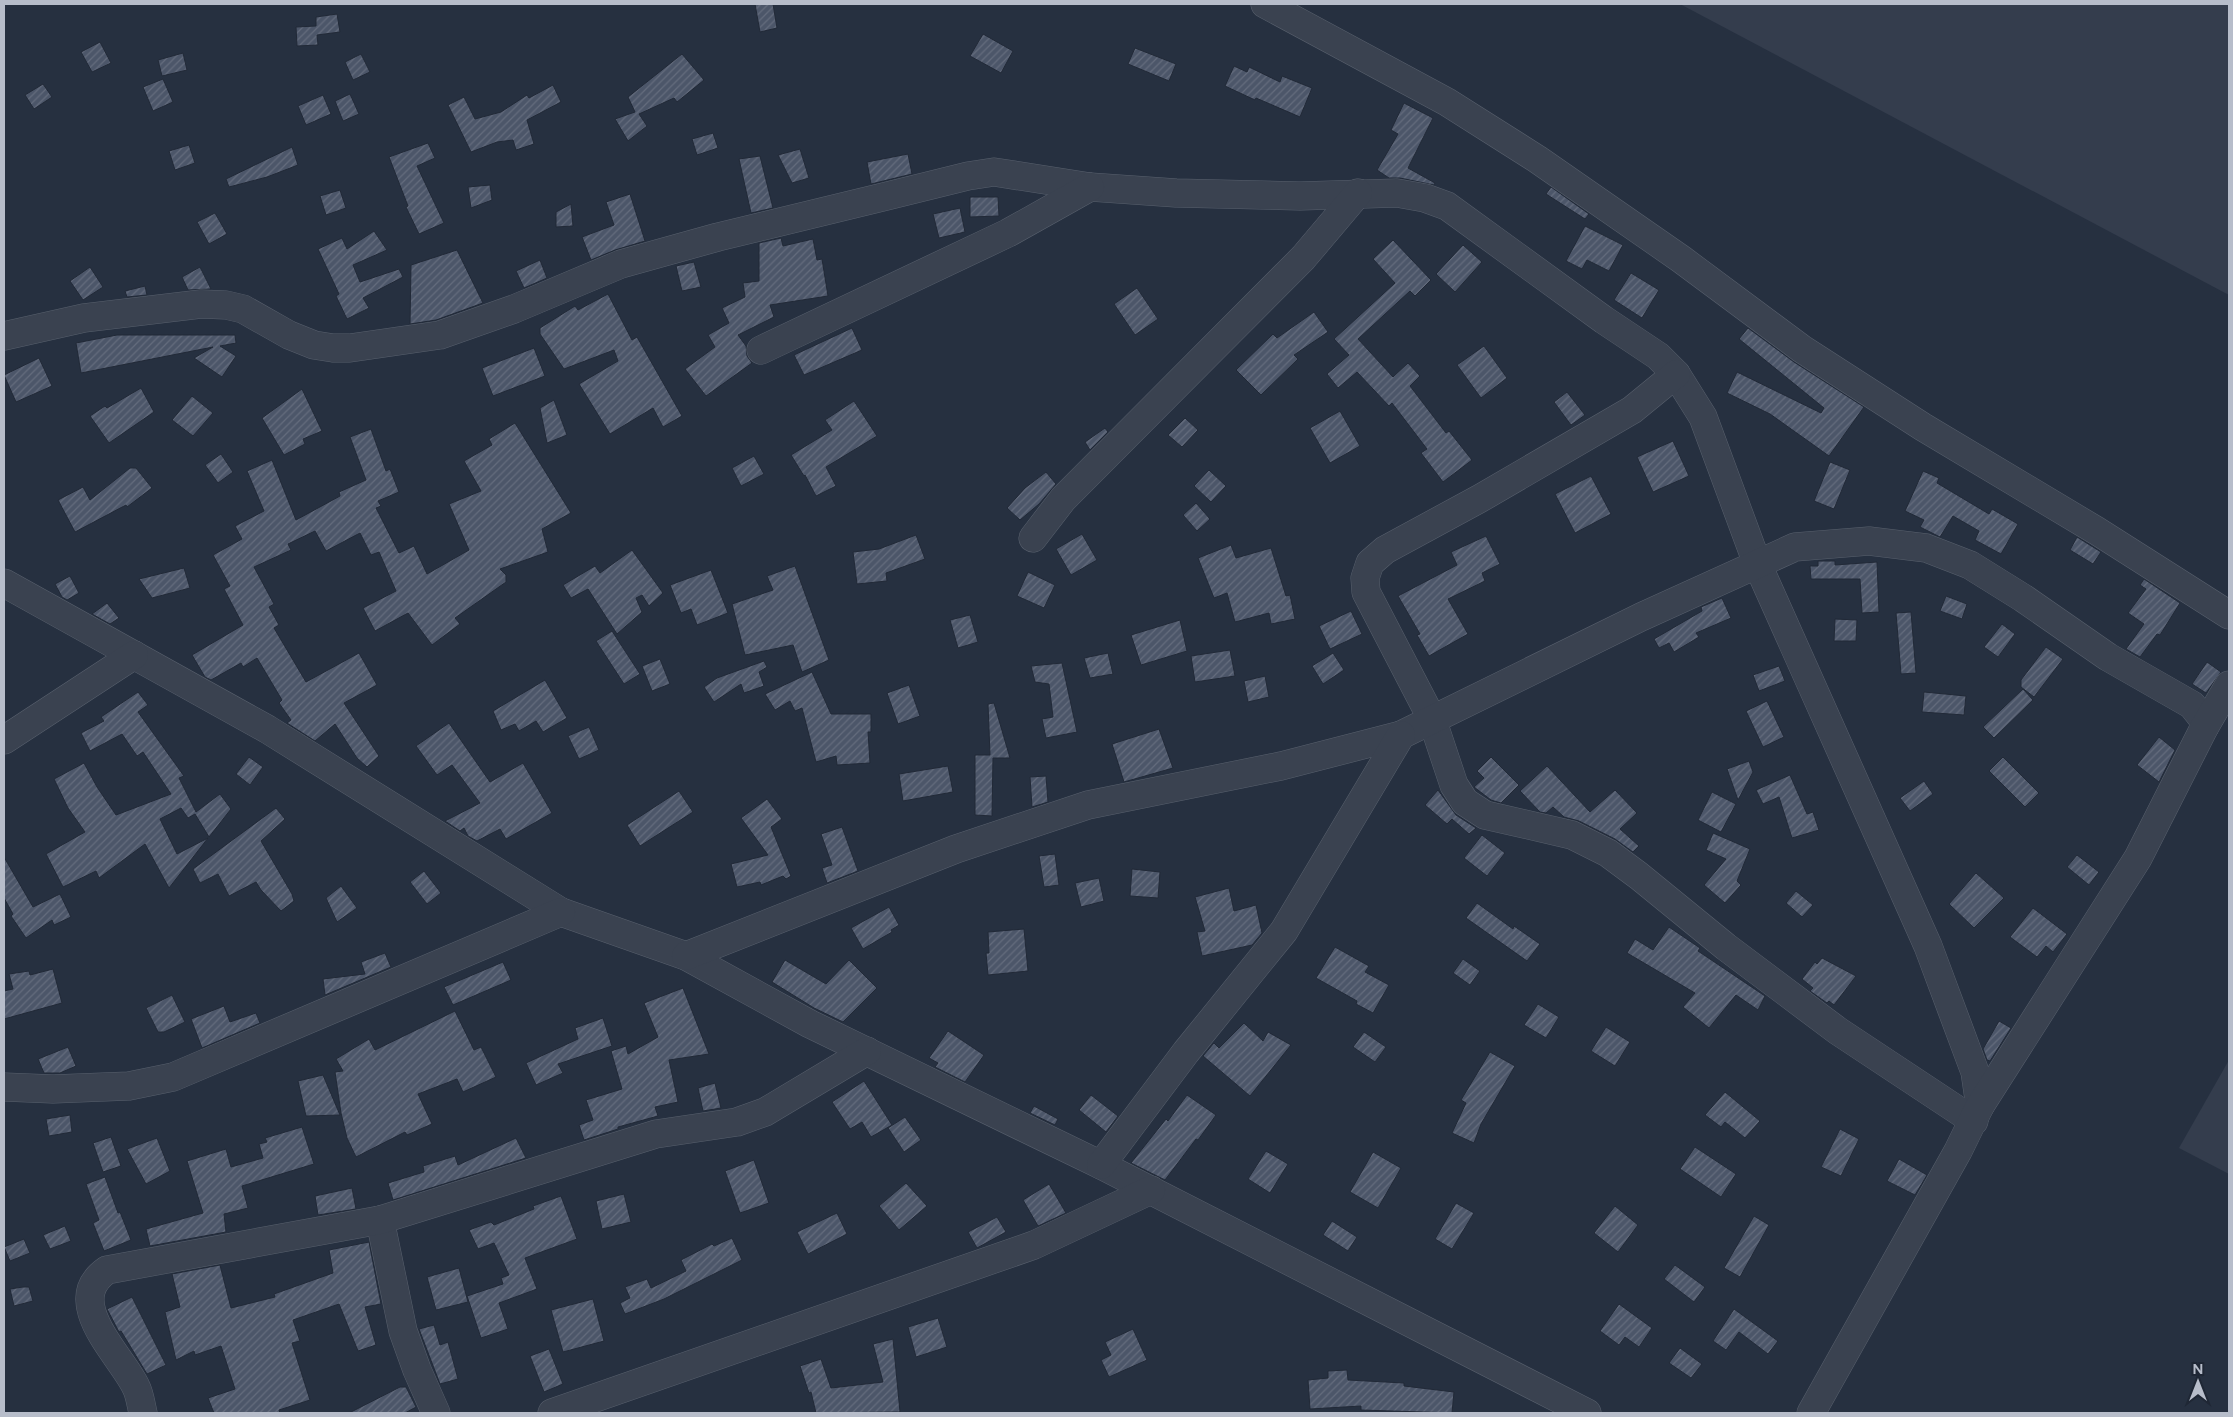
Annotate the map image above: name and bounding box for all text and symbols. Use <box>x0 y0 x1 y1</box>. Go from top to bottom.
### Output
north arrow <box>2173 1357 2223 1407</box>
text: N <box>2193 1361 2203 1378</box>

